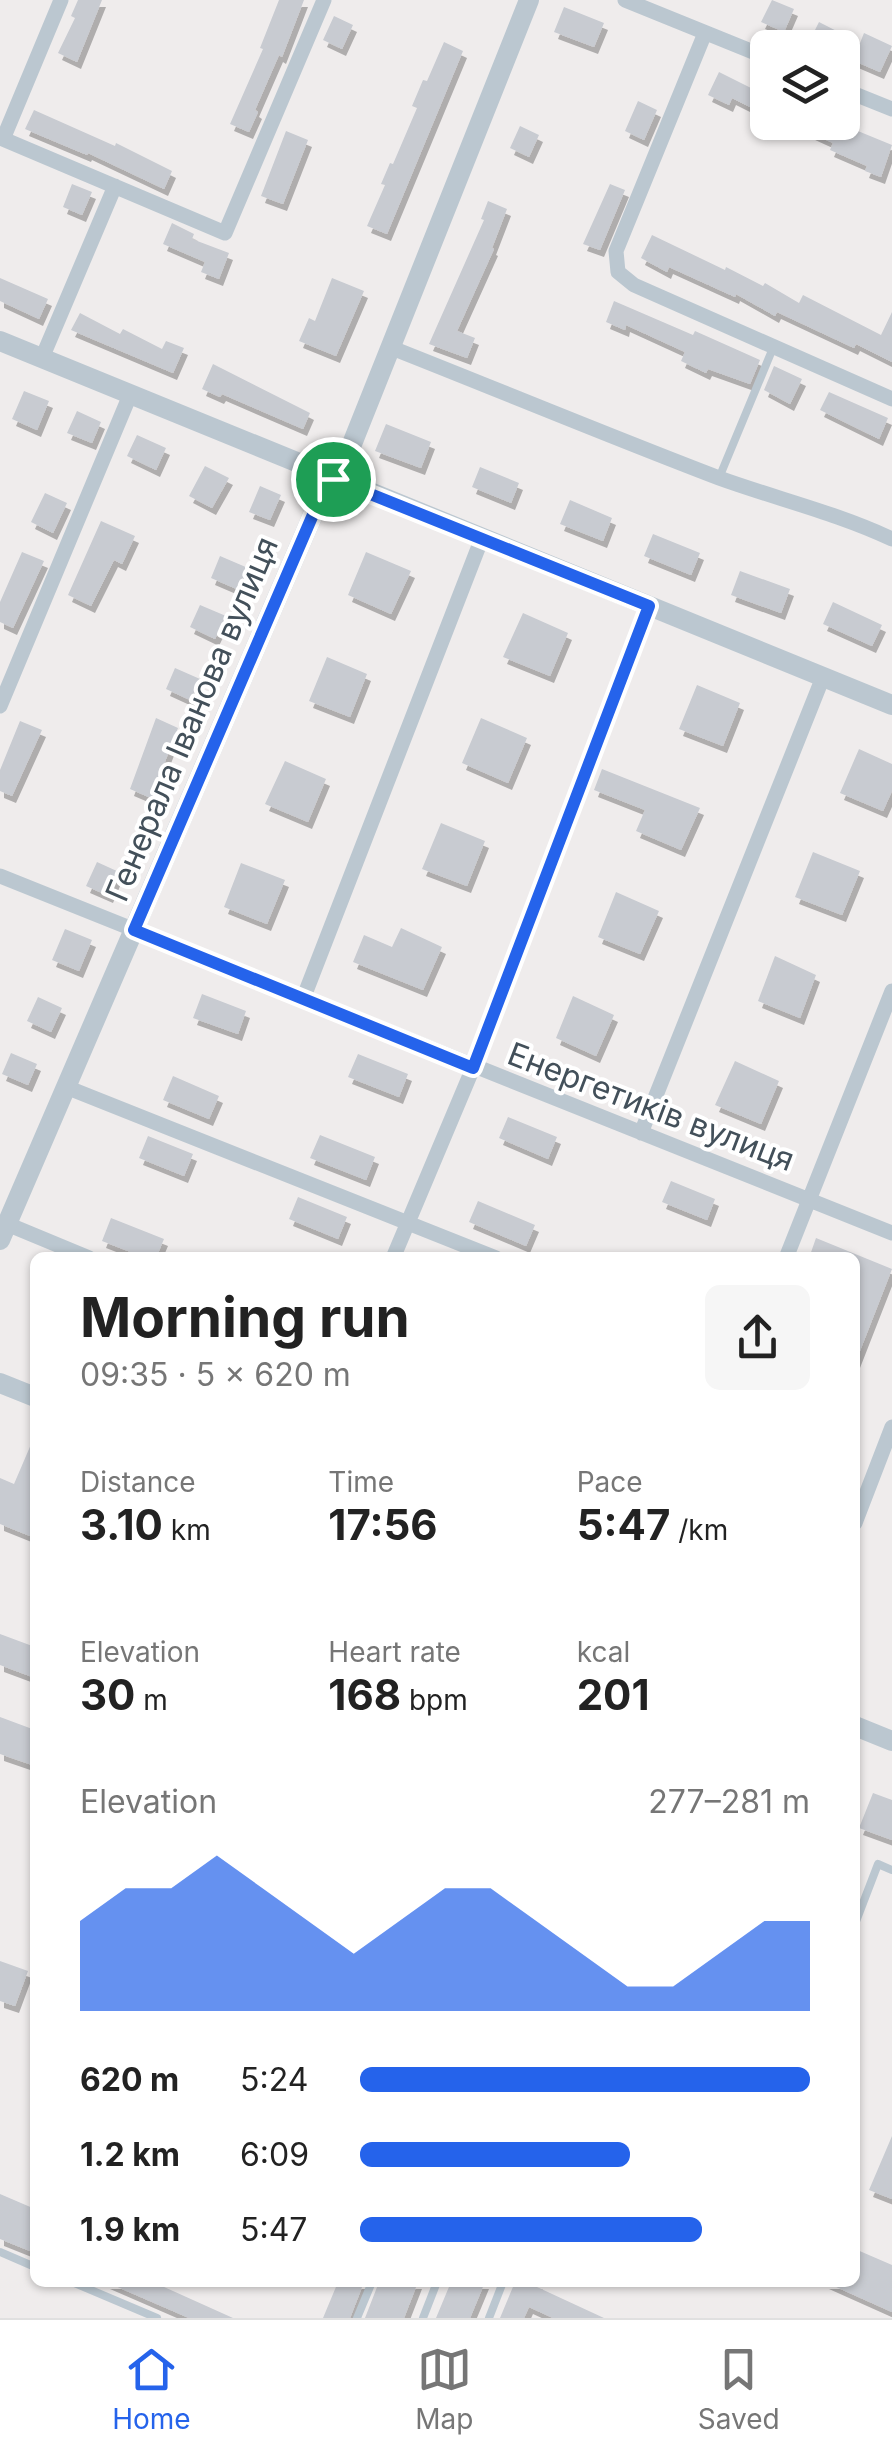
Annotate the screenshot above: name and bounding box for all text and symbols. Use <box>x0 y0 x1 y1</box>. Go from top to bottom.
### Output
map controls <box>750 30 860 140</box>
button: layers <box>750 30 860 140</box>
pin <box>291 437 376 522</box>
icon: arrive <box>306 452 361 507</box>
street label: Генерала Іванова вулиця <box>97 531 286 907</box>
street label: Енергетиків вулиця <box>502 1034 800 1179</box>
text: Morning run <box>80 1284 410 1350</box>
button: share <box>705 1285 810 1390</box>
text: 09:35 · 5 × 620 m <box>80 1355 351 1394</box>
text: Distance <box>80 1465 196 1499</box>
text: Time <box>328 1465 394 1499</box>
text: Pace <box>577 1465 643 1499</box>
text: 3.10 <box>80 1499 163 1550</box>
text: 17:56 <box>328 1499 438 1550</box>
text: 5:47 <box>577 1499 670 1550</box>
text: km <box>163 1513 211 1547</box>
text: /km <box>670 1513 728 1547</box>
text: Elevation <box>80 1635 200 1669</box>
text: Heart rate <box>328 1635 461 1669</box>
text: kcal <box>577 1635 630 1669</box>
text: 30 <box>80 1669 135 1720</box>
text: 168 <box>328 1669 401 1720</box>
text: 201 <box>577 1669 650 1720</box>
text: m <box>135 1683 168 1717</box>
text: bpm <box>401 1683 468 1717</box>
text: Elevation <box>80 1782 217 1821</box>
text: 277–281 m <box>648 1782 810 1821</box>
text: 620 m <box>80 2060 179 2099</box>
text: 5:24 <box>240 2060 308 2099</box>
text: 1.2 km <box>80 2135 180 2174</box>
text: 6:09 <box>240 2135 309 2174</box>
text: 1.9 km <box>80 2210 180 2249</box>
text: 5:47 <box>240 2210 307 2249</box>
tab: Home <box>112 2342 191 2436</box>
tab: Map <box>415 2342 473 2436</box>
tab: Saved <box>698 2342 780 2436</box>

